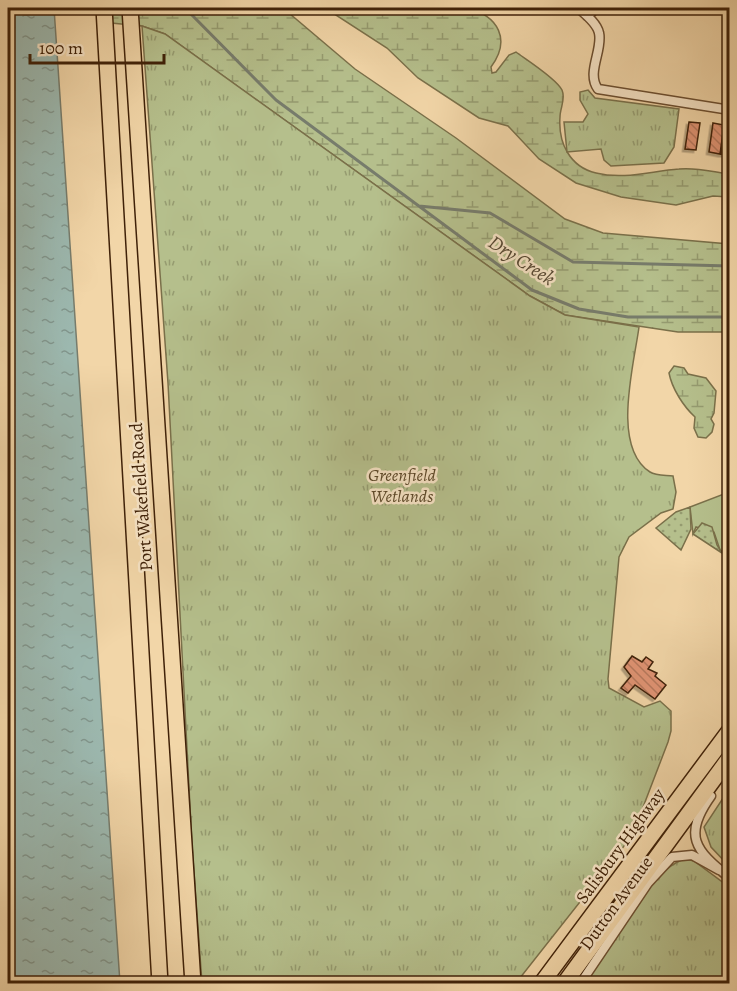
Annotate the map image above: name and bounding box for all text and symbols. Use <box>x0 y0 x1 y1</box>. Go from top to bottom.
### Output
scale bar <box>30 27 164 65</box>
text: 100 m <box>39 36 83 60</box>
water label: Dry Creek <box>483 229 560 292</box>
street label: Port Wakefield Road <box>124 422 158 572</box>
park label: Greenfield Wetlands <box>368 463 437 508</box>
street label: Salisbury Highway <box>570 783 671 909</box>
street label: Dutton Avenue <box>574 851 658 955</box>

